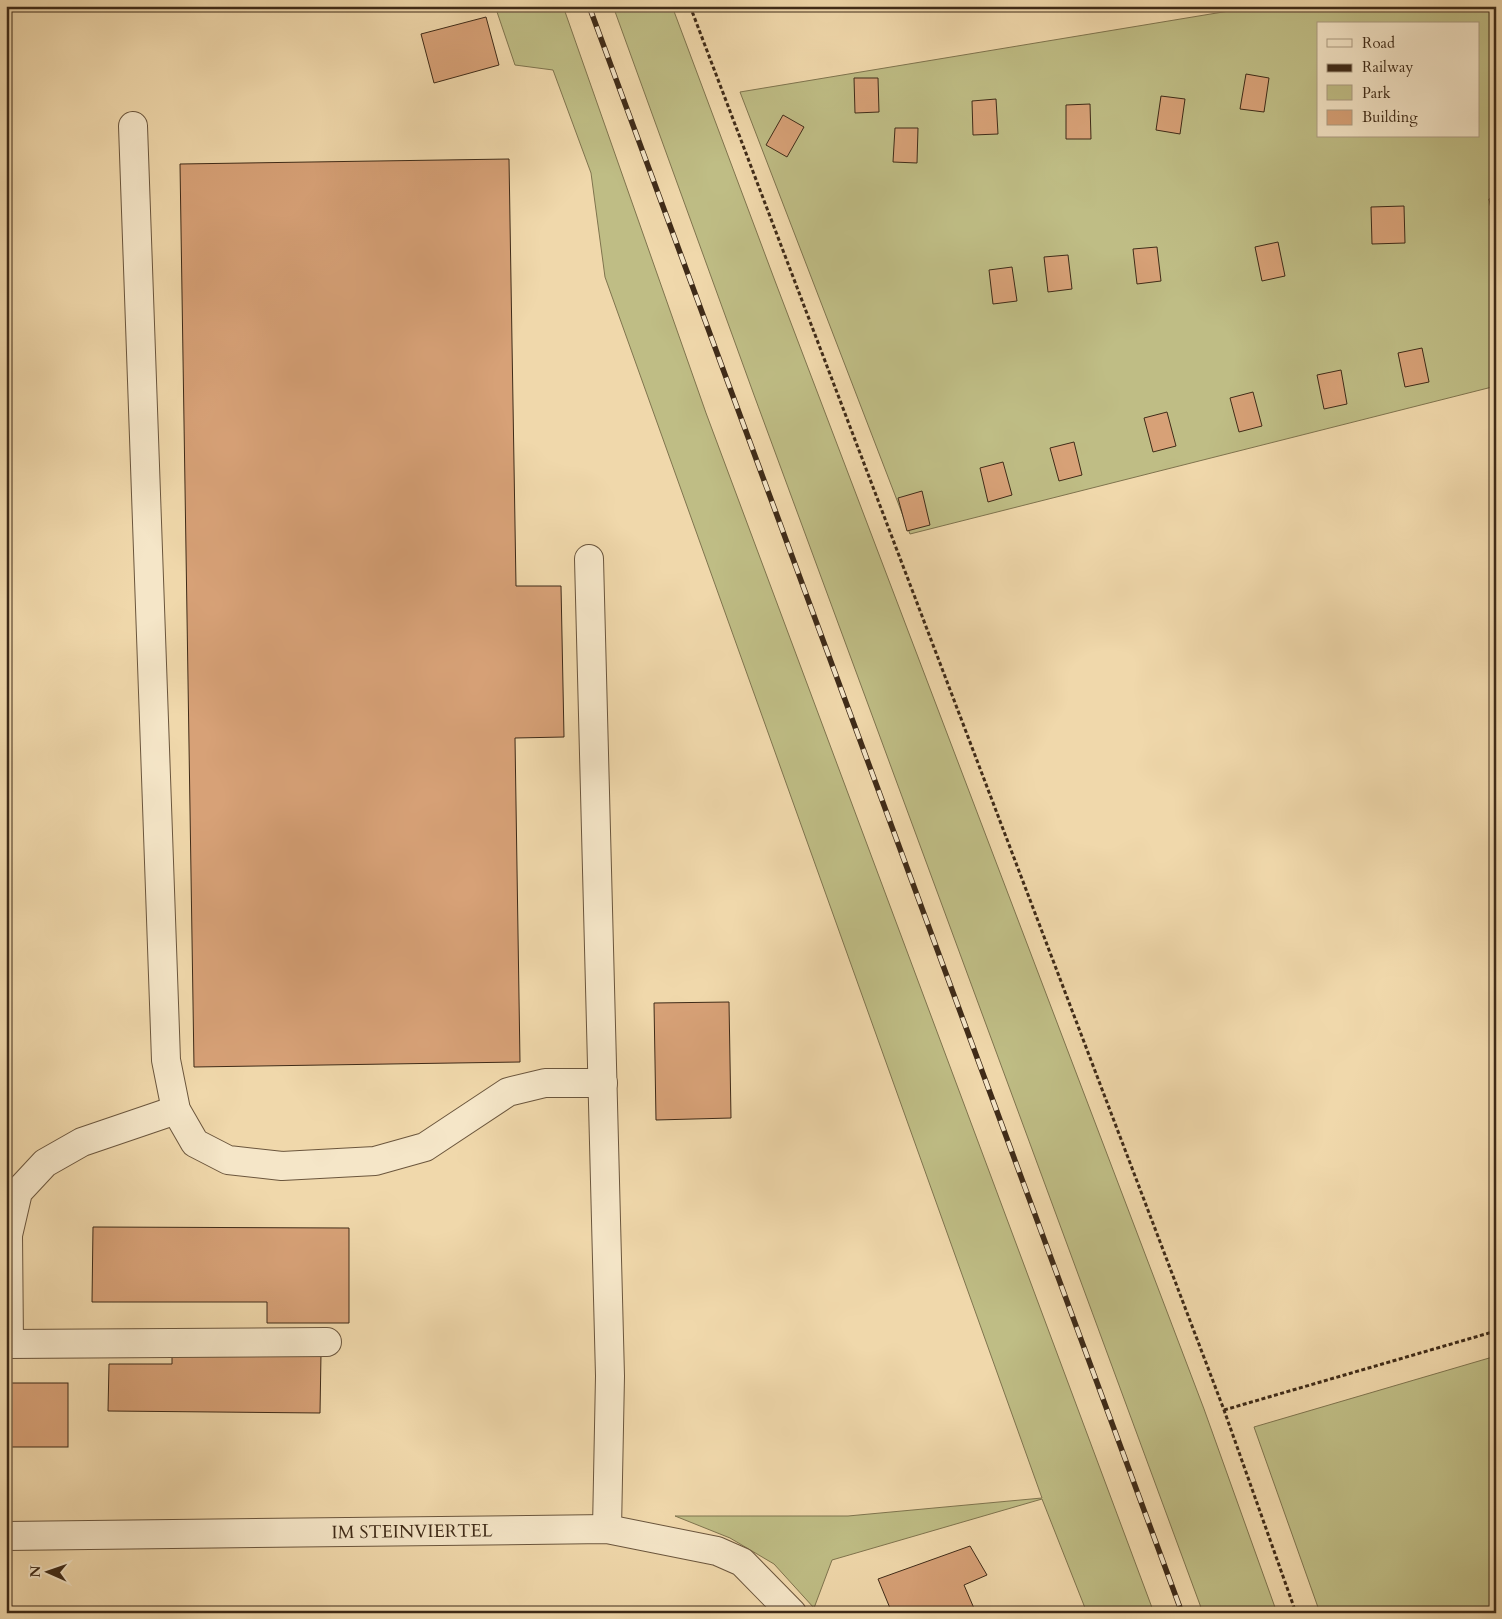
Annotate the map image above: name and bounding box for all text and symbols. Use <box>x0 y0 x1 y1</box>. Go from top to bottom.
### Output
legend <box>1317 22 1480 138</box>
text: Road <box>1362 33 1395 53</box>
text: Railway <box>1362 57 1413 77</box>
text: Park <box>1362 83 1391 103</box>
text: Building <box>1362 107 1418 127</box>
street label: IM STEINVIERTEL <box>331 1518 493 1545</box>
north arrow <box>22 1546 72 1596</box>
text: N <box>26 1565 45 1578</box>

